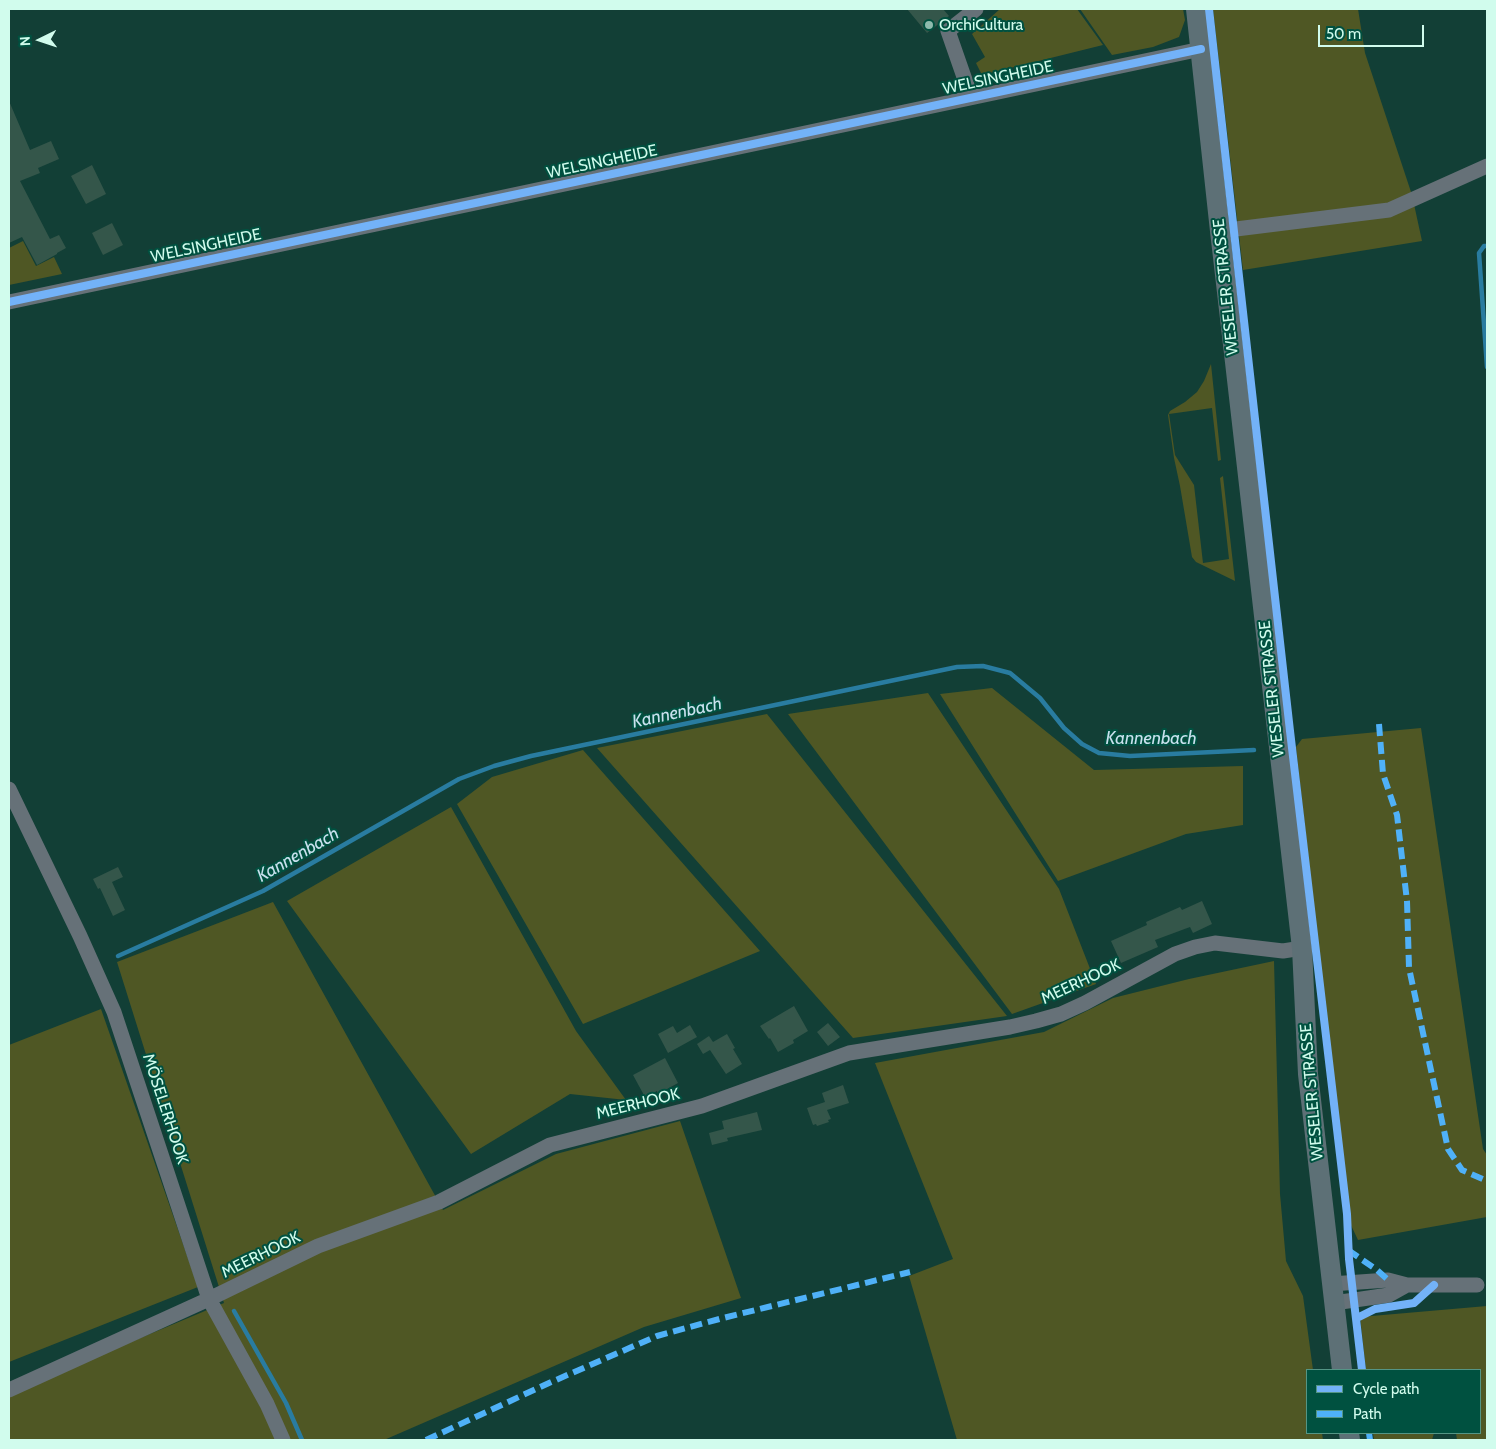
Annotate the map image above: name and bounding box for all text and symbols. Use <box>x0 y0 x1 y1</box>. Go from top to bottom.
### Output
north arrow <box>15 15 65 65</box>
place label: OrchiCultura <box>939 15 1023 35</box>
scale bar <box>1321 15 1427 47</box>
marker: OrchiCultura <box>923 19 935 31</box>
text: 50 m <box>1326 25 1361 43</box>
text: N <box>16 35 34 47</box>
street label: WELSINGHEIDE <box>941 57 1055 99</box>
street label: WELSINGHEIDE <box>545 141 659 183</box>
street label: WESELER STRASSE <box>1209 218 1243 356</box>
street label: WELSINGHEIDE <box>149 225 263 267</box>
street label: WESELER STRASSE <box>1255 620 1289 758</box>
water label: Kannenbach <box>630 693 724 733</box>
water label: Kannenbach <box>1105 728 1197 750</box>
water label: Kannenbach <box>253 823 343 887</box>
street label: MEERHOOK <box>1038 955 1124 1009</box>
street label: WESELER STRASSE <box>1296 1023 1328 1161</box>
street label: MÖSELERHOOK <box>138 1051 192 1167</box>
street label: MEERHOOK <box>594 1084 682 1124</box>
street label: MEERHOOK <box>218 1228 304 1282</box>
legend <box>1306 1369 1481 1434</box>
text: Cycle path <box>1353 1380 1419 1398</box>
text: Path <box>1353 1405 1382 1423</box>

